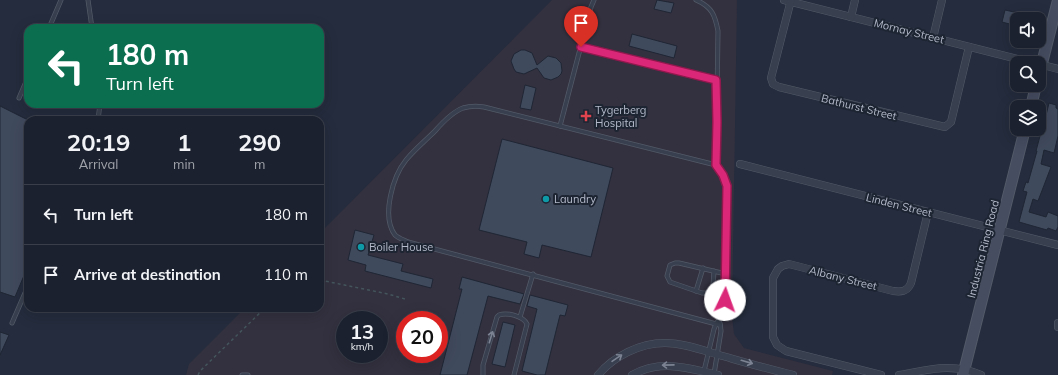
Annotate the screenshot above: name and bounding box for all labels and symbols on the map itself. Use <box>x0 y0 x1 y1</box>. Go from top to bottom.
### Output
pin <box>564 6 598 47</box>
street label: Mornay Street <box>872 16 946 47</box>
street label: Bathurst Street <box>820 91 898 123</box>
place label: Tygerberg Hospital <box>595 103 646 130</box>
marker: Tygerberg Hospital <box>580 110 592 122</box>
street label: Linden Street <box>865 190 934 220</box>
place label: Laundry <box>554 192 596 206</box>
marker: Laundry <box>541 194 551 204</box>
street label: Industria Ring Road <box>964 198 1002 300</box>
place label: Boiler House <box>369 240 433 254</box>
marker: Boiler House <box>356 242 366 252</box>
street label: Albany Street <box>808 263 879 293</box>
position arrow <box>704 279 746 321</box>
speed limit sign: 20 <box>396 311 448 363</box>
one-way arrow <box>488 331 495 344</box>
one-way arrow <box>612 354 623 362</box>
one-way arrow <box>740 359 753 367</box>
one-way arrow <box>662 361 675 369</box>

